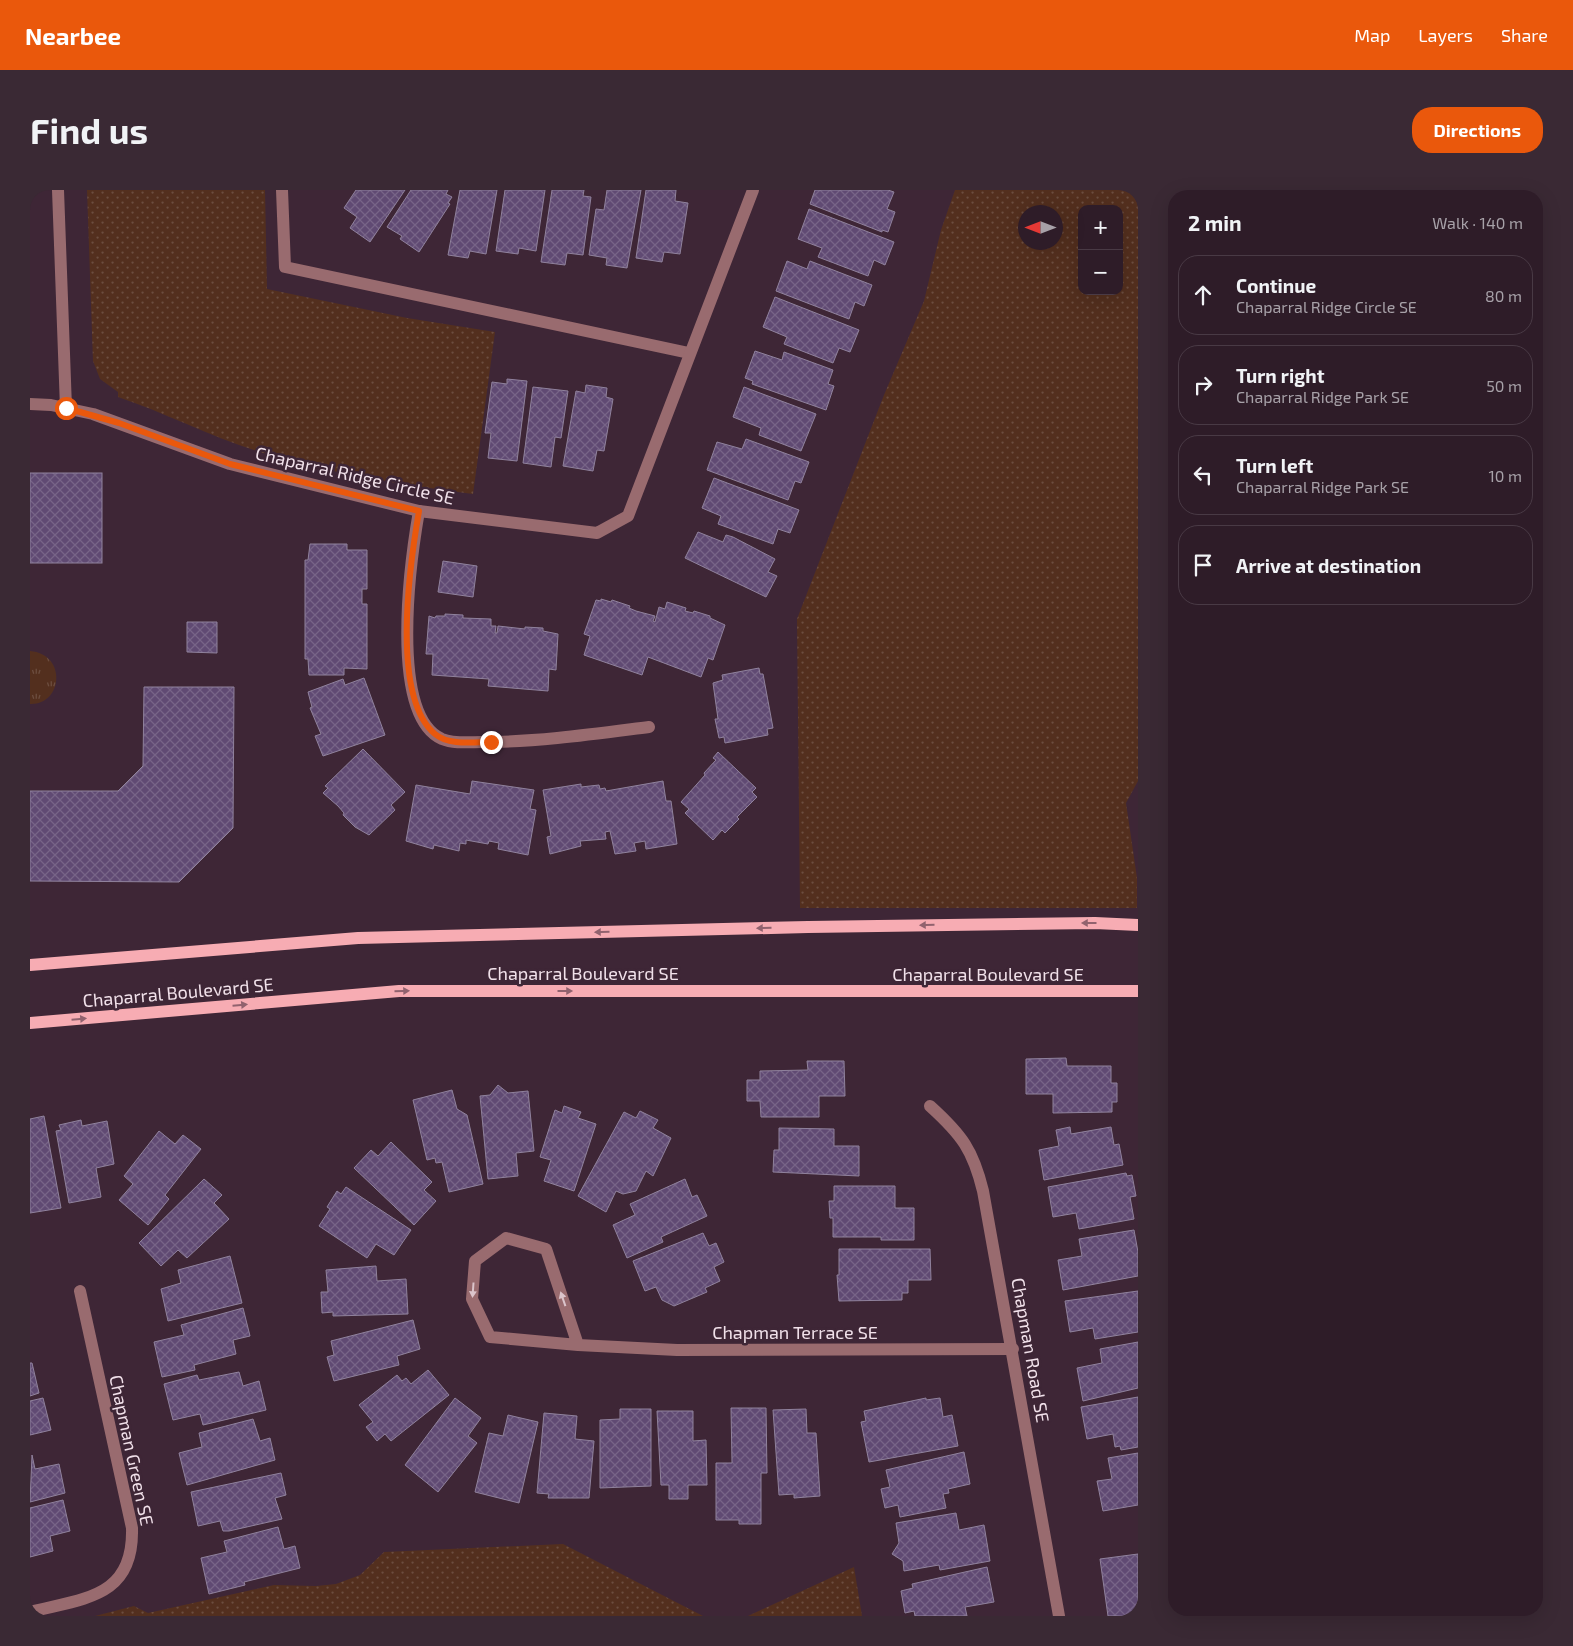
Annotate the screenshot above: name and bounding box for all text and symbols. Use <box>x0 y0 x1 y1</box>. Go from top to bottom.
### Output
text: Nearbee <box>25 21 121 50</box>
text: Map <box>1354 24 1390 46</box>
text: Layers <box>1418 24 1473 46</box>
text: Share <box>1501 24 1548 46</box>
button: Directions <box>1412 107 1543 153</box>
text: Find us <box>30 109 148 151</box>
north arrow <box>1018 205 1063 250</box>
map controls <box>1078 205 1123 295</box>
button: + <box>1078 205 1123 250</box>
text: 2 min <box>1188 210 1242 235</box>
text: Walk · 140 m <box>1432 213 1523 232</box>
button: − <box>1078 250 1123 295</box>
text: Continue <box>1236 274 1316 297</box>
icon: ahead <box>1189 281 1217 309</box>
text: 80 m <box>1485 286 1522 305</box>
text: Chaparral Ridge Circle SE <box>1236 297 1417 316</box>
text: Turn right <box>1236 364 1324 387</box>
icon: right <box>1189 371 1217 399</box>
text: 50 m <box>1486 376 1522 395</box>
text: Chaparral Ridge Park SE <box>1236 387 1409 406</box>
route start <box>55 397 78 420</box>
street label: Chaparral Ridge Circle SE <box>253 441 457 509</box>
text: Turn left <box>1236 454 1313 477</box>
icon: left <box>1189 461 1217 489</box>
text: 10 m <box>1488 466 1522 485</box>
text: Chaparral Ridge Park SE <box>1236 477 1409 496</box>
icon: arrive <box>1189 551 1217 579</box>
text: Arrive at destination <box>1236 554 1421 577</box>
route end <box>480 731 503 754</box>
one-way arrow <box>1081 919 1097 927</box>
one-way arrow <box>919 921 935 929</box>
one-way arrow <box>756 924 772 932</box>
one-way arrow <box>594 928 610 936</box>
street label: Chaparral Boulevard SE <box>487 962 679 984</box>
street label: Chaparral Boulevard SE <box>892 963 1084 985</box>
street label: Chaparral Boulevard SE <box>82 973 274 1011</box>
one-way arrow <box>395 987 411 995</box>
one-way arrow <box>557 987 573 995</box>
one-way arrow <box>233 1000 249 1008</box>
one-way arrow <box>71 1014 87 1022</box>
street label: Chapman Road SE <box>1007 1276 1055 1424</box>
one-way arrow <box>468 1283 476 1299</box>
one-way arrow <box>558 1291 566 1306</box>
street label: Chapman Terrace SE <box>712 1321 878 1343</box>
street label: Chapman Green SE <box>105 1373 159 1527</box>

